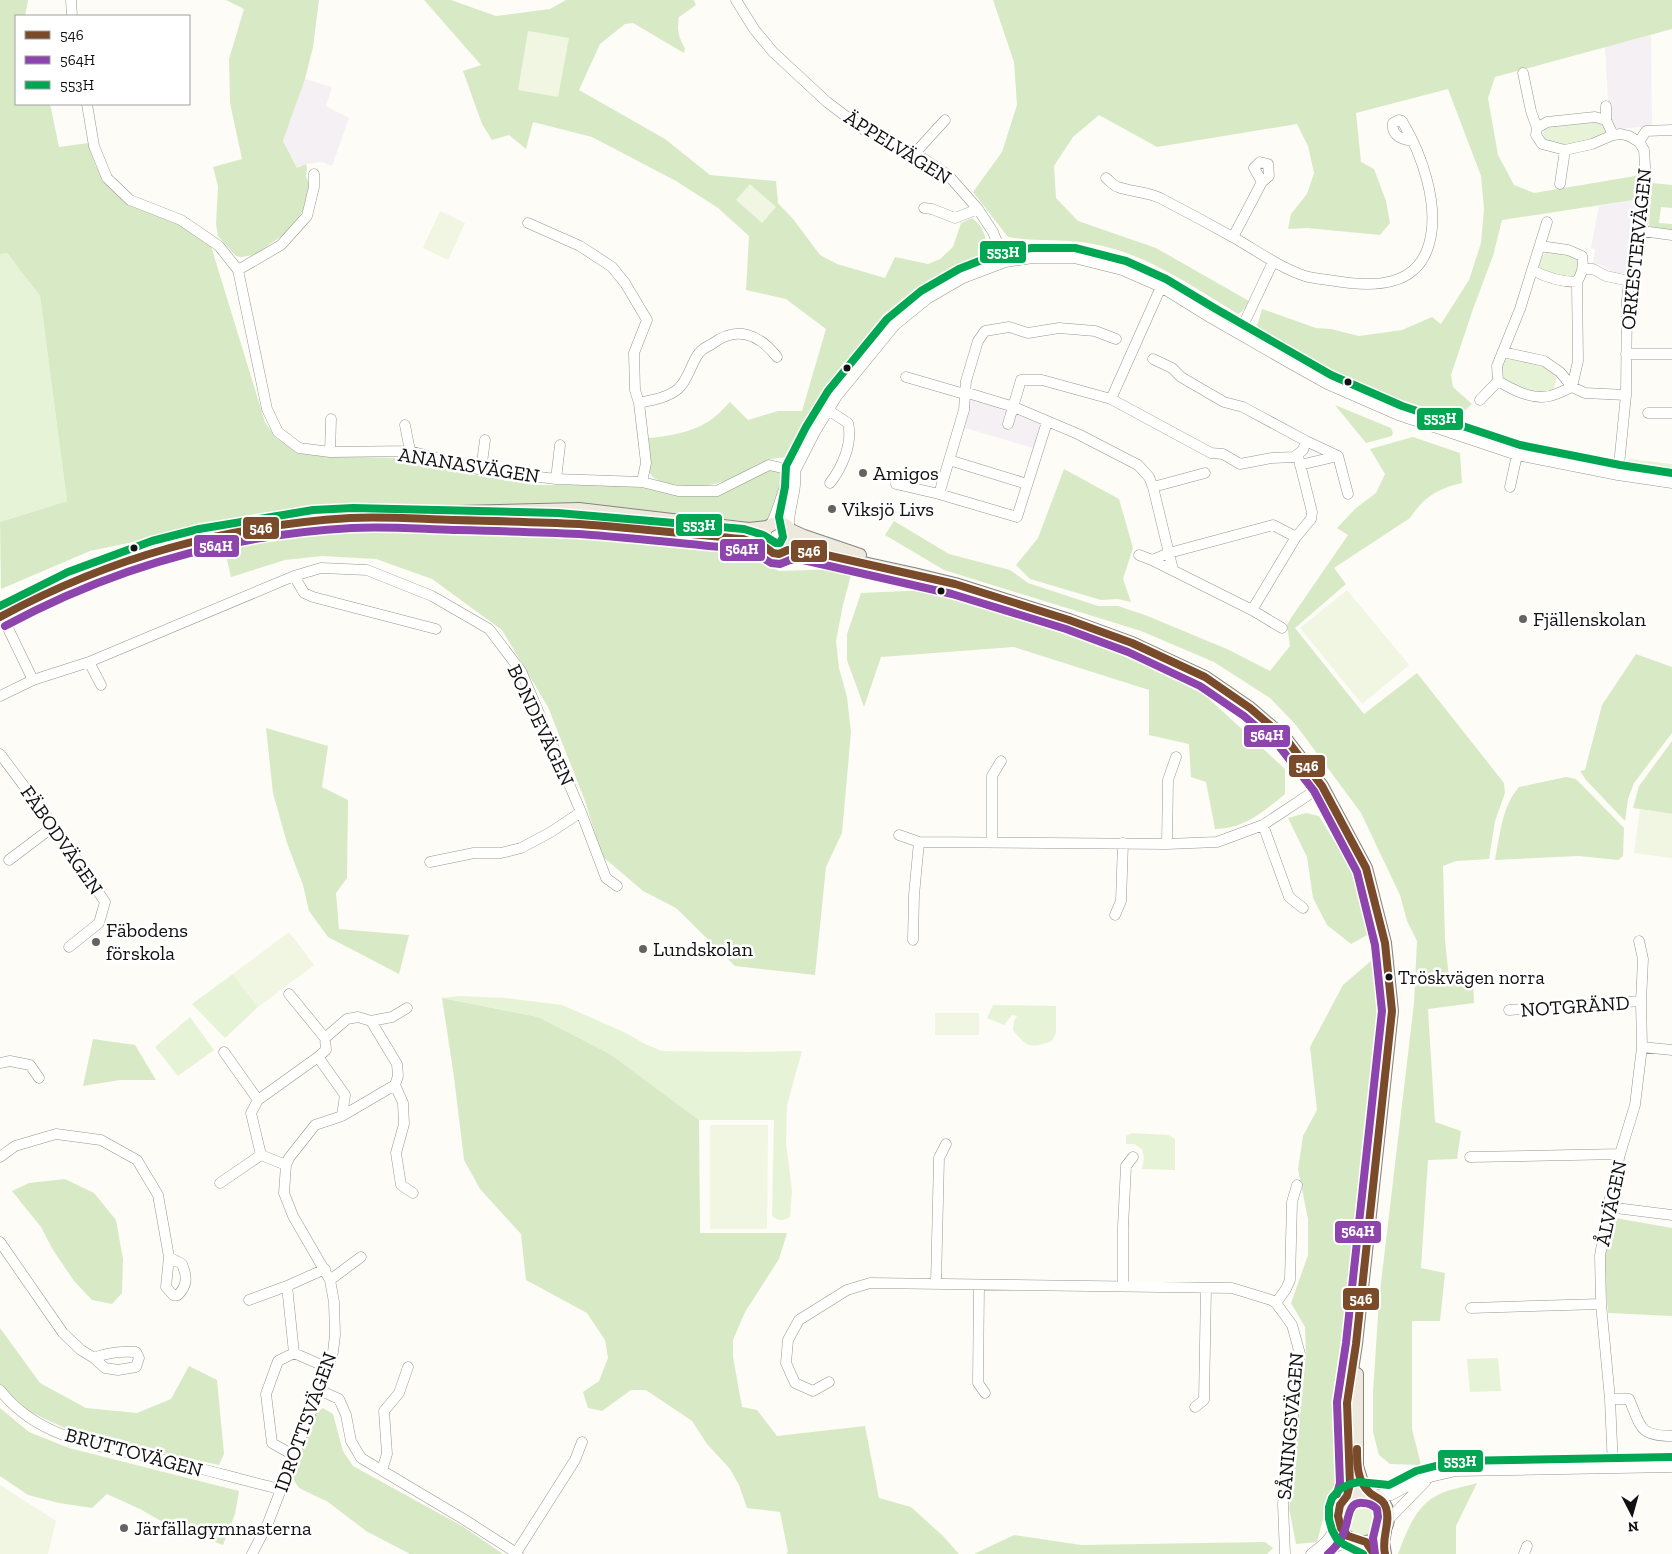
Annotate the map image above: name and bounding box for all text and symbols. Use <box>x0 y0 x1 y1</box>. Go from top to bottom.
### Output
legend <box>15 15 190 105</box>
text: 546 <box>60 26 84 44</box>
text: 564H <box>60 51 95 69</box>
text: 553H <box>60 76 94 94</box>
street label: ÄPPELVÄGEN <box>840 105 956 189</box>
street label: ORKESTERVÄGEN <box>1616 167 1656 331</box>
line badge: 553H <box>979 240 1027 264</box>
text: 553H <box>987 244 1020 261</box>
unlabelled marker <box>842 363 852 373</box>
unlabelled marker <box>1343 377 1353 387</box>
line badge: 553H <box>1416 407 1464 431</box>
text: 553H <box>1424 410 1457 427</box>
street label: ANANASVÄGEN <box>397 442 542 488</box>
place label: Amigos <box>873 461 939 485</box>
marker: Amigos <box>857 467 869 479</box>
place label: Viksjö Livs <box>841 497 934 521</box>
marker: Viksjö Livs <box>826 503 838 515</box>
line badge: 553H <box>675 513 723 537</box>
line badge: 546 <box>242 516 280 540</box>
text: 553H <box>683 517 716 534</box>
text: 546 <box>250 520 273 537</box>
line badge: 564H <box>193 534 240 558</box>
text: 564H <box>199 538 233 555</box>
line badge: 564H <box>719 538 766 562</box>
line badge: 546 <box>790 539 828 563</box>
text: 564H <box>725 541 759 558</box>
unlabelled marker <box>129 543 139 553</box>
text: 546 <box>798 543 821 560</box>
unlabelled marker <box>936 586 946 596</box>
place label: Fjällenskolan <box>1533 607 1646 631</box>
marker: Fjällenskolan <box>1517 613 1529 625</box>
street label: BONDEVÄGEN <box>502 660 580 790</box>
line badge: 564H <box>1243 724 1291 748</box>
text: 564H <box>1250 727 1284 744</box>
line badge: 546 <box>1288 754 1326 778</box>
text: 546 <box>1296 758 1319 775</box>
street label: FÄBODVÄGEN <box>16 781 109 899</box>
place label: Fäbodens förskola <box>106 918 188 965</box>
marker: Fäbodens förskola <box>90 936 102 948</box>
place label: Lundskolan <box>653 937 753 961</box>
marker: Lundskolan <box>637 943 649 955</box>
place label: Tröskvägen norra <box>1398 966 1545 989</box>
marker: Tröskvägen norra <box>1384 972 1394 982</box>
street label: NOTGRÄND <box>1520 990 1630 1022</box>
street label: ÅLVÄGEN <box>1590 1158 1632 1248</box>
line badge: 564H <box>1334 1220 1382 1244</box>
text: 564H <box>1341 1223 1375 1240</box>
line badge: 546 <box>1342 1287 1380 1311</box>
text: 546 <box>1350 1291 1373 1308</box>
street label: IDROTTSVÄGEN <box>269 1349 341 1495</box>
street label: SÅNINGSVÄGEN <box>1272 1351 1308 1501</box>
street label: BRUTTOVÄGEN <box>62 1422 206 1482</box>
line badge: 553H <box>1437 1449 1484 1473</box>
text: 553H <box>1444 1453 1477 1470</box>
north arrow <box>1607 1489 1657 1539</box>
place label: Järfällagymnasterna <box>134 1516 312 1540</box>
text: N <box>1627 1517 1639 1535</box>
marker: Järfällagymnasterna <box>118 1522 130 1534</box>

